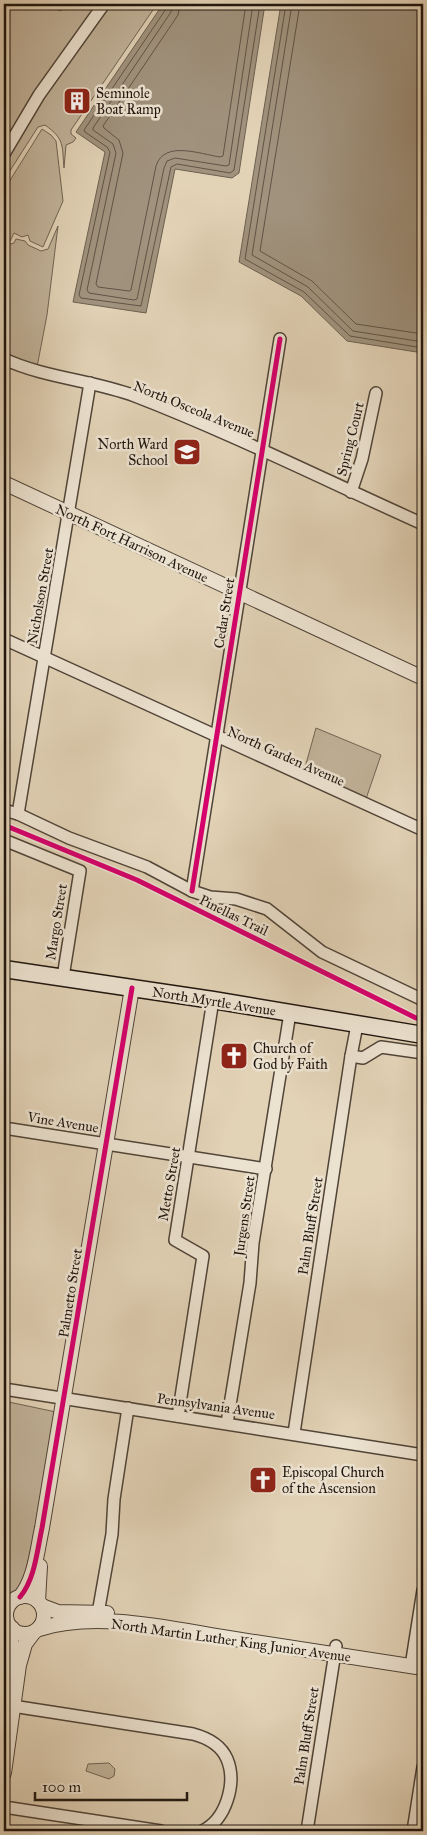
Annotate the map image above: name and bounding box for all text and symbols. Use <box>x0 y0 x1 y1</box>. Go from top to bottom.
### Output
place label: Seminole Boat Ramp <box>96 85 161 118</box>
building icon: Seminole Boat Ramp <box>62 86 92 116</box>
street label: North Osceola Avenue <box>131 377 257 442</box>
street label: Spring Court <box>333 400 368 478</box>
place label: North Ward School <box>98 436 168 469</box>
school or university icon: North Ward School <box>172 437 202 467</box>
street label: North Fort Harrison Avenue <box>53 501 211 586</box>
street label: Nicholson Street <box>24 546 57 646</box>
street label: Cedar Street <box>211 576 238 650</box>
street label: North Garden Avenue <box>225 723 347 790</box>
street label: Margo Street <box>42 883 71 961</box>
street label: Pinellas Trail <box>196 891 271 940</box>
street label: North Myrtle Avenue <box>151 983 277 1020</box>
place label: Church of God by Faith <box>253 1040 328 1073</box>
church icon: Church of God by Faith <box>219 1041 249 1071</box>
street label: Vine Avenue <box>25 1108 100 1137</box>
street label: Metto Street <box>155 1146 184 1222</box>
street label: Jurgens Street <box>230 1175 260 1259</box>
street label: Palm Bluff Street <box>294 1176 327 1276</box>
street label: Palmetto Street <box>55 1247 86 1339</box>
street label: Pennsylvania Avenue <box>156 1390 276 1423</box>
place label: Episcopal Church of the Ascension <box>282 1464 385 1497</box>
church icon: Episcopal Church of the Ascension <box>248 1465 278 1495</box>
street label: North Martin Luther King Junior Avenue <box>110 1615 352 1667</box>
street label: Palm Bluff Street <box>290 1686 323 1786</box>
scale bar <box>35 1770 188 1802</box>
text: 100 m <box>42 1778 82 1796</box>

